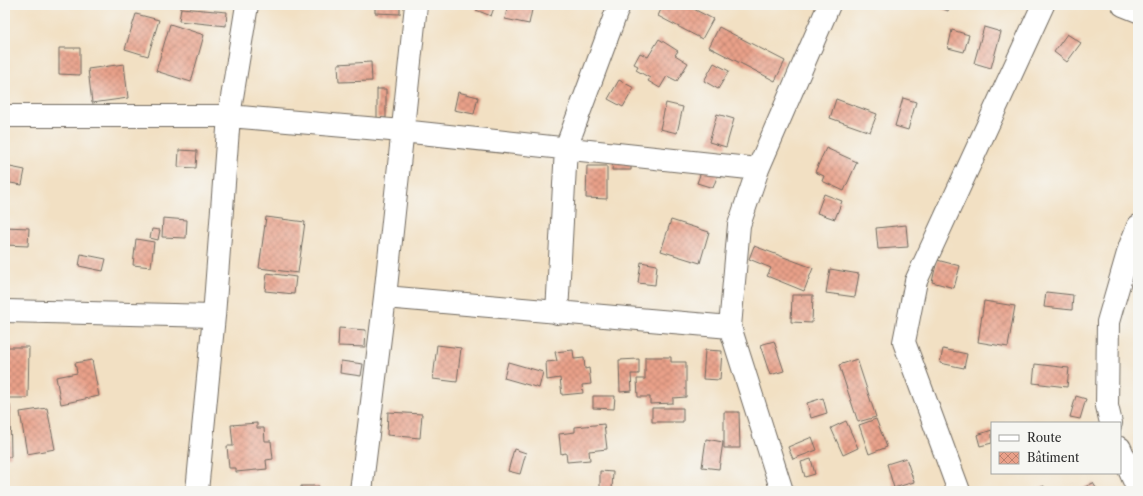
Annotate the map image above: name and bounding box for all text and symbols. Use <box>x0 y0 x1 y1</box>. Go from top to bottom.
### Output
legend <box>991 422 1121 474</box>
text: Route <box>1027 430 1062 445</box>
text: Bâtiment <box>1027 450 1080 465</box>

